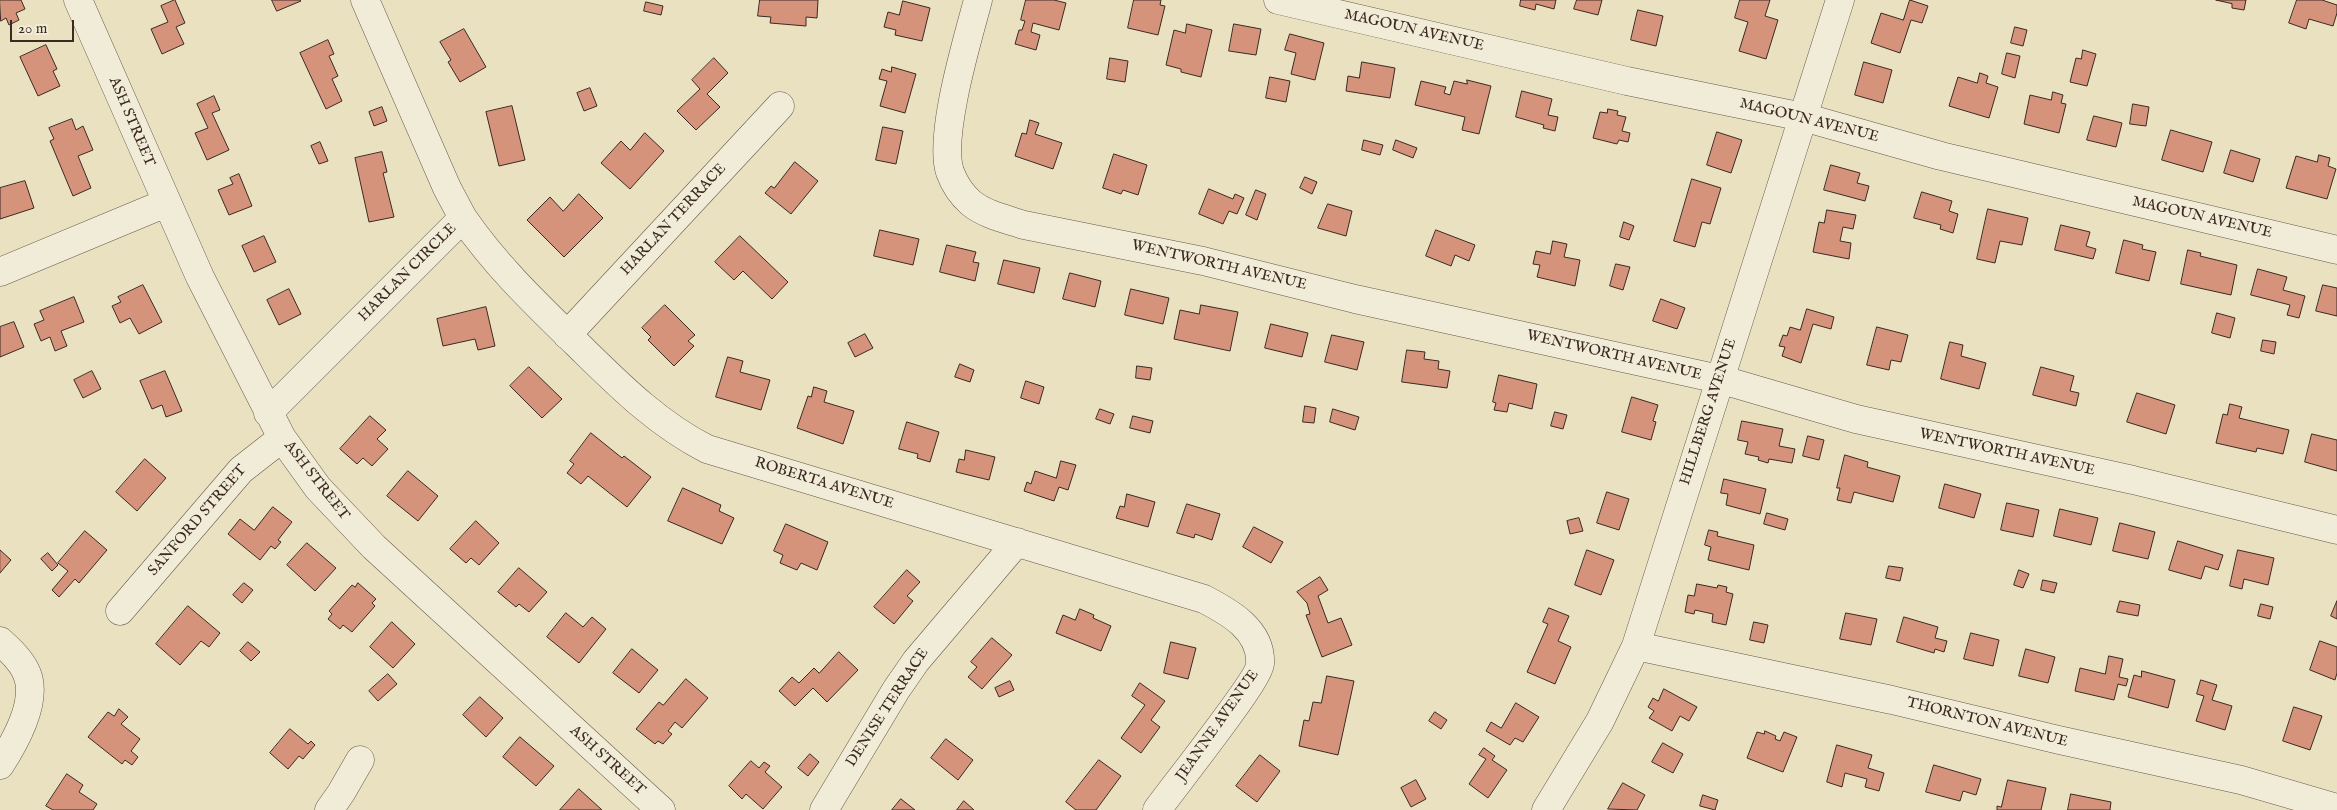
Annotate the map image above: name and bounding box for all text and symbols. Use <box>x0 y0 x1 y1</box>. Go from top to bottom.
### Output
street label: MAGOUN AVENUE <box>1342 6 1486 56</box>
scale bar <box>12 10 76 42</box>
text: 20 m <box>18 19 47 38</box>
street label: ASH STREET <box>104 74 158 170</box>
street label: MAGOUN AVENUE <box>1737 95 1881 147</box>
street label: HARLAN TERRACE <box>617 160 731 280</box>
street label: MAGOUN AVENUE <box>2130 193 2274 243</box>
street label: HARLAN CIRCLE <box>355 220 461 326</box>
street label: WENTWORTH AVENUE <box>1130 237 1308 295</box>
street label: WENTWORTH AVENUE <box>1525 327 1703 385</box>
street label: HILLBERG AVENUE <box>1677 336 1741 488</box>
street label: WENTWORTH AVENUE <box>1917 426 2097 480</box>
street label: ASH STREET <box>279 438 353 524</box>
street label: ROBERTA AVENUE <box>752 454 896 514</box>
street label: SANFORD STREET <box>145 462 251 580</box>
street label: DENISE TERRACE <box>843 645 933 771</box>
street label: JEANNE AVENUE <box>1173 667 1263 785</box>
street label: THORNTON AVENUE <box>1905 694 2069 752</box>
street label: ASH STREET <box>565 722 649 800</box>

